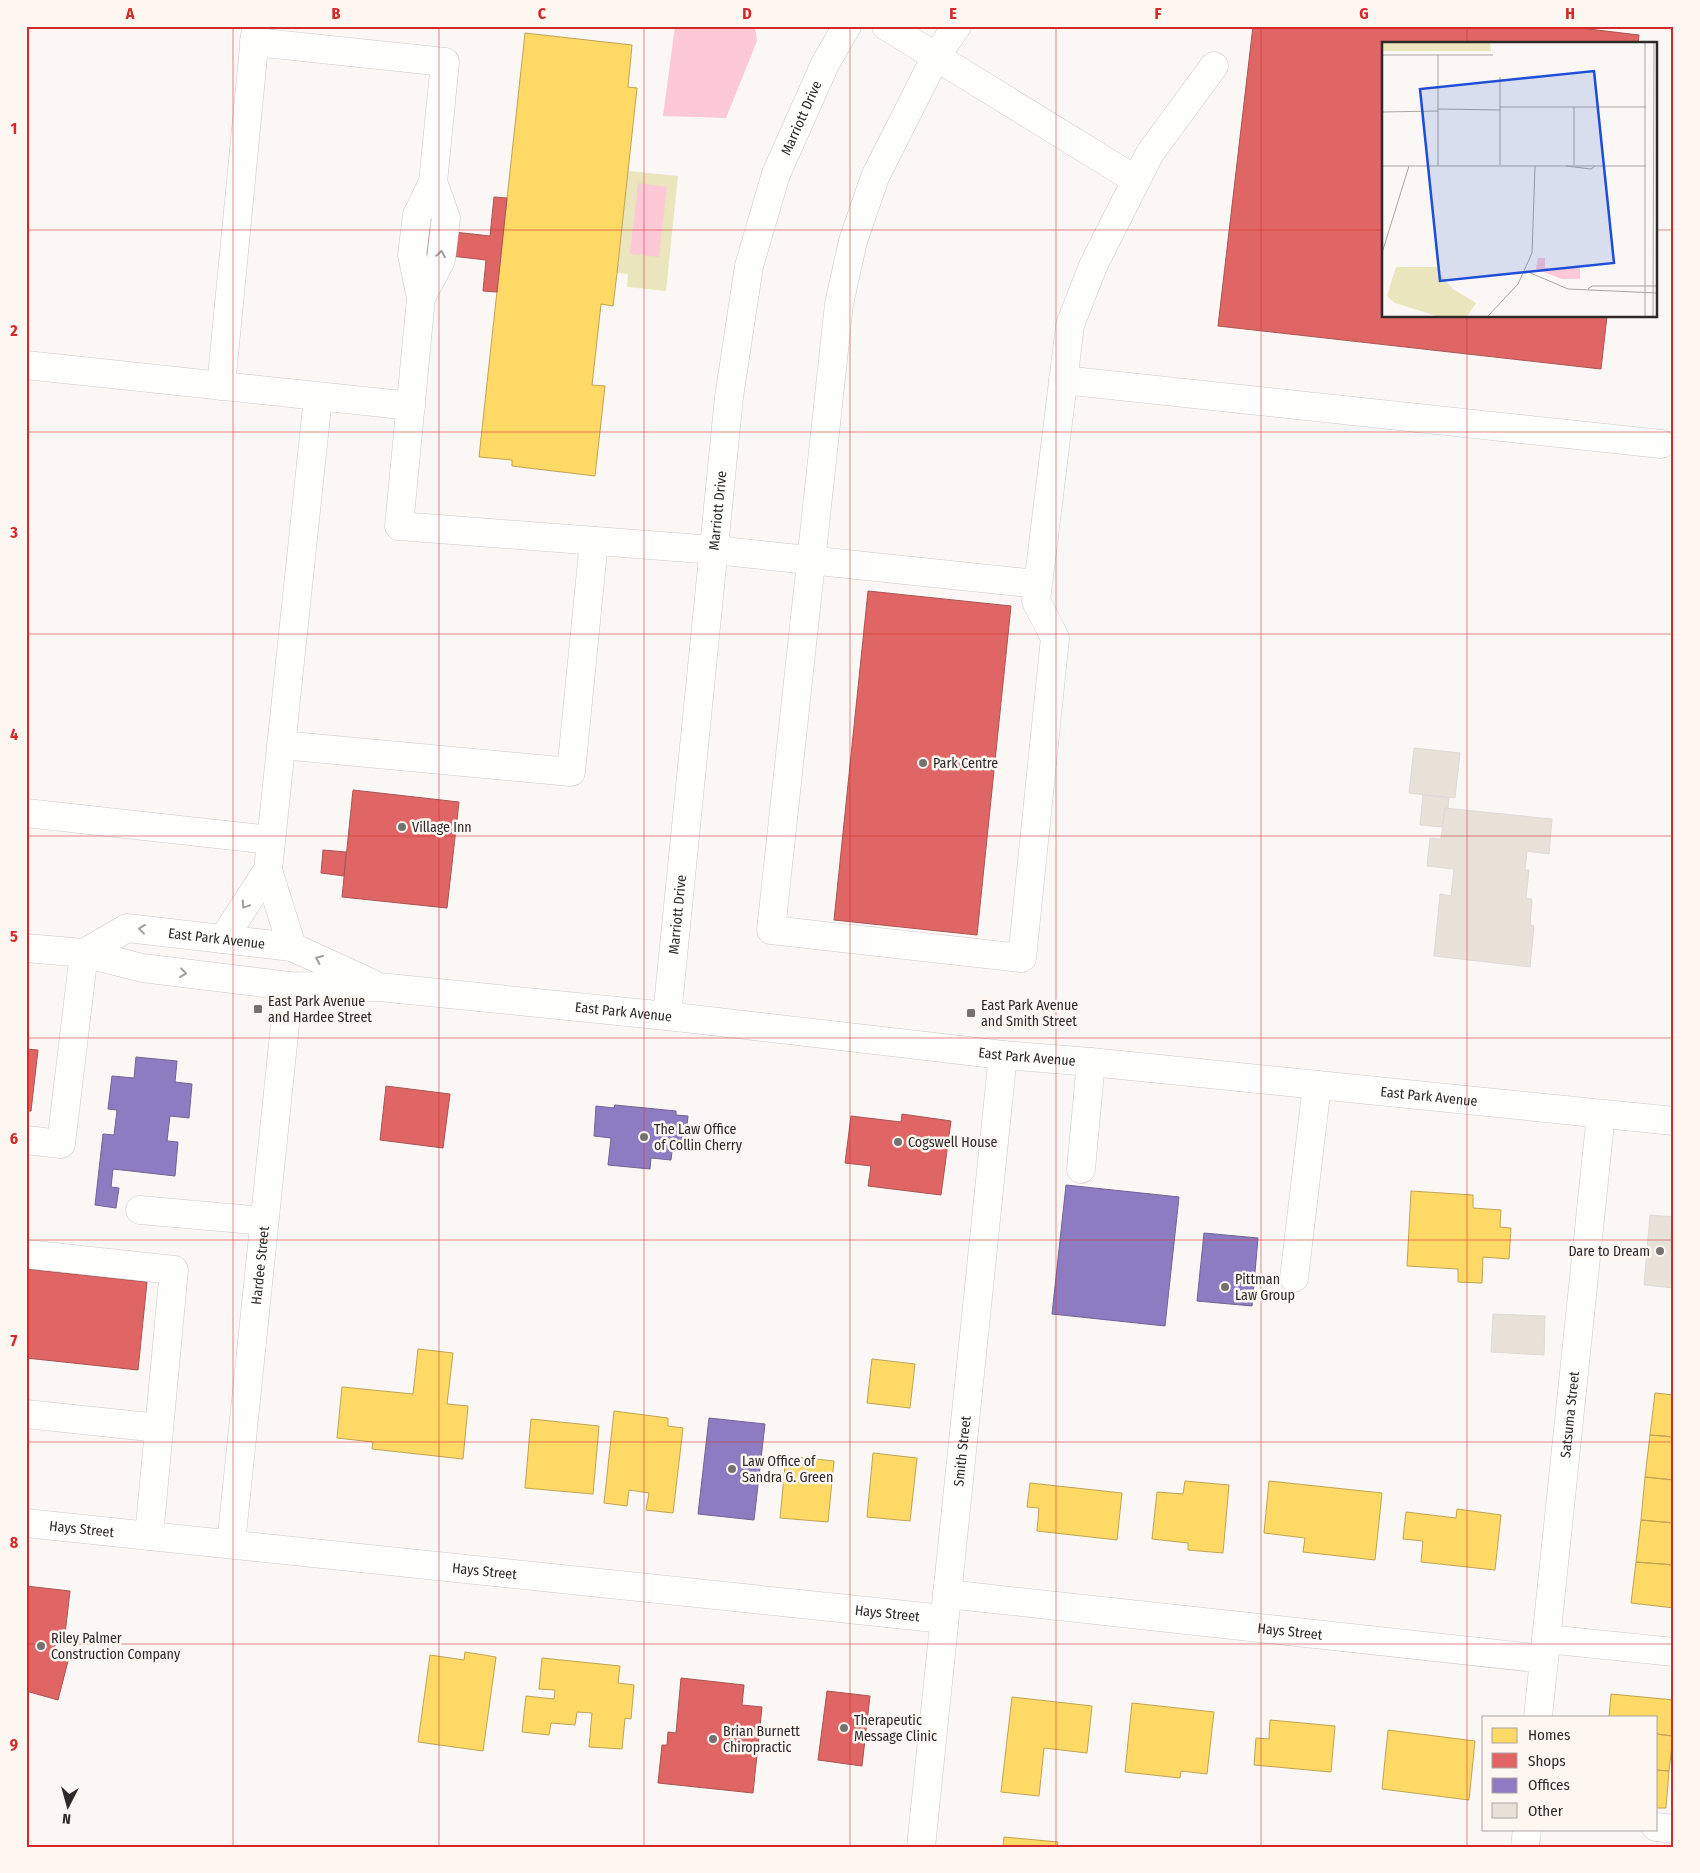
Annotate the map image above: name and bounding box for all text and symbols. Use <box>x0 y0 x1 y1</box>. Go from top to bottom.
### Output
text: A <box>125 4 135 23</box>
text: B <box>332 4 341 23</box>
text: C <box>538 4 547 23</box>
text: D <box>742 4 752 23</box>
text: E <box>949 4 957 23</box>
text: F <box>1154 4 1162 23</box>
text: G <box>1359 4 1369 23</box>
text: H <box>1565 4 1575 23</box>
inset map <box>1382 42 1658 318</box>
street label: Marriott Drive <box>778 78 825 158</box>
text: 1 <box>11 119 17 138</box>
one-way arrow <box>436 249 446 258</box>
text: 2 <box>9 321 18 340</box>
street label: Marriott Drive <box>706 470 731 551</box>
text: 3 <box>9 523 18 542</box>
text: 4 <box>10 725 18 744</box>
place label: Park Centre <box>933 755 998 772</box>
marker: Park Centre <box>917 757 929 769</box>
place label: Village Inn <box>412 819 472 836</box>
marker: Village Inn <box>396 821 408 833</box>
street label: Marriott Drive <box>665 874 690 955</box>
one-way arrow <box>242 899 251 908</box>
one-way arrow <box>138 924 146 935</box>
street label: East Park Avenue <box>167 925 266 953</box>
text: 5 <box>10 927 18 946</box>
one-way arrow <box>315 955 324 965</box>
one-way arrow <box>179 967 187 978</box>
place label: East Park Avenue and Hardee Street <box>268 993 372 1026</box>
place label: East Park Avenue and Smith Street <box>981 997 1078 1030</box>
street label: East Park Avenue <box>574 999 673 1026</box>
marker: East Park Avenue and Hardee Street <box>252 1003 264 1015</box>
marker: East Park Avenue and Smith Street <box>965 1007 977 1019</box>
street label: East Park Avenue <box>978 1044 1076 1070</box>
street label: East Park Avenue <box>1380 1083 1478 1110</box>
place label: The Law Office of Collin Cherry <box>654 1121 743 1154</box>
text: 6 <box>10 1129 18 1148</box>
marker: The Law Office of Collin Cherry <box>638 1131 650 1143</box>
place label: Cogswell House <box>908 1134 997 1151</box>
marker: Cogswell House <box>892 1136 904 1148</box>
street label: Hardee Street <box>248 1225 273 1306</box>
place label: Dare to Dream <box>1568 1243 1650 1260</box>
marker: Dare to Dream <box>1654 1245 1666 1257</box>
place label: Pittman Law Group <box>1235 1271 1295 1304</box>
marker: Pittman Law Group <box>1219 1281 1231 1293</box>
text: 7 <box>11 1331 18 1350</box>
street label: Satsuma Street <box>1557 1370 1583 1459</box>
street label: Smith Street <box>950 1415 975 1487</box>
place label: Law Office of Sandra G. Green <box>742 1453 833 1486</box>
marker: Law Office of Sandra G. Green <box>726 1463 738 1475</box>
street label: Hays Street <box>48 1517 115 1541</box>
text: 8 <box>10 1533 19 1552</box>
street label: Hays Street <box>451 1560 518 1583</box>
street label: Hays Street <box>854 1602 921 1625</box>
street label: Hays Street <box>1257 1620 1324 1644</box>
place label: Riley Palmer Construction Company <box>51 1630 181 1663</box>
marker: Riley Palmer Construction Company <box>35 1640 47 1652</box>
place label: Therapeutic Message Clinic <box>854 1712 937 1745</box>
legend <box>1482 1716 1658 1830</box>
marker: Therapeutic Message Clinic <box>838 1722 850 1734</box>
place label: Brian Burnett Chiropractic <box>723 1723 800 1756</box>
text: Homes <box>1528 1726 1570 1744</box>
marker: Brian Burnett Chiropractic <box>707 1733 719 1745</box>
text: 9 <box>10 1735 18 1754</box>
text: Shops <box>1528 1752 1566 1770</box>
text: Offices <box>1528 1776 1570 1794</box>
north arrow <box>42 1780 92 1830</box>
text: Other <box>1528 1802 1564 1820</box>
text: N <box>62 1810 72 1827</box>

